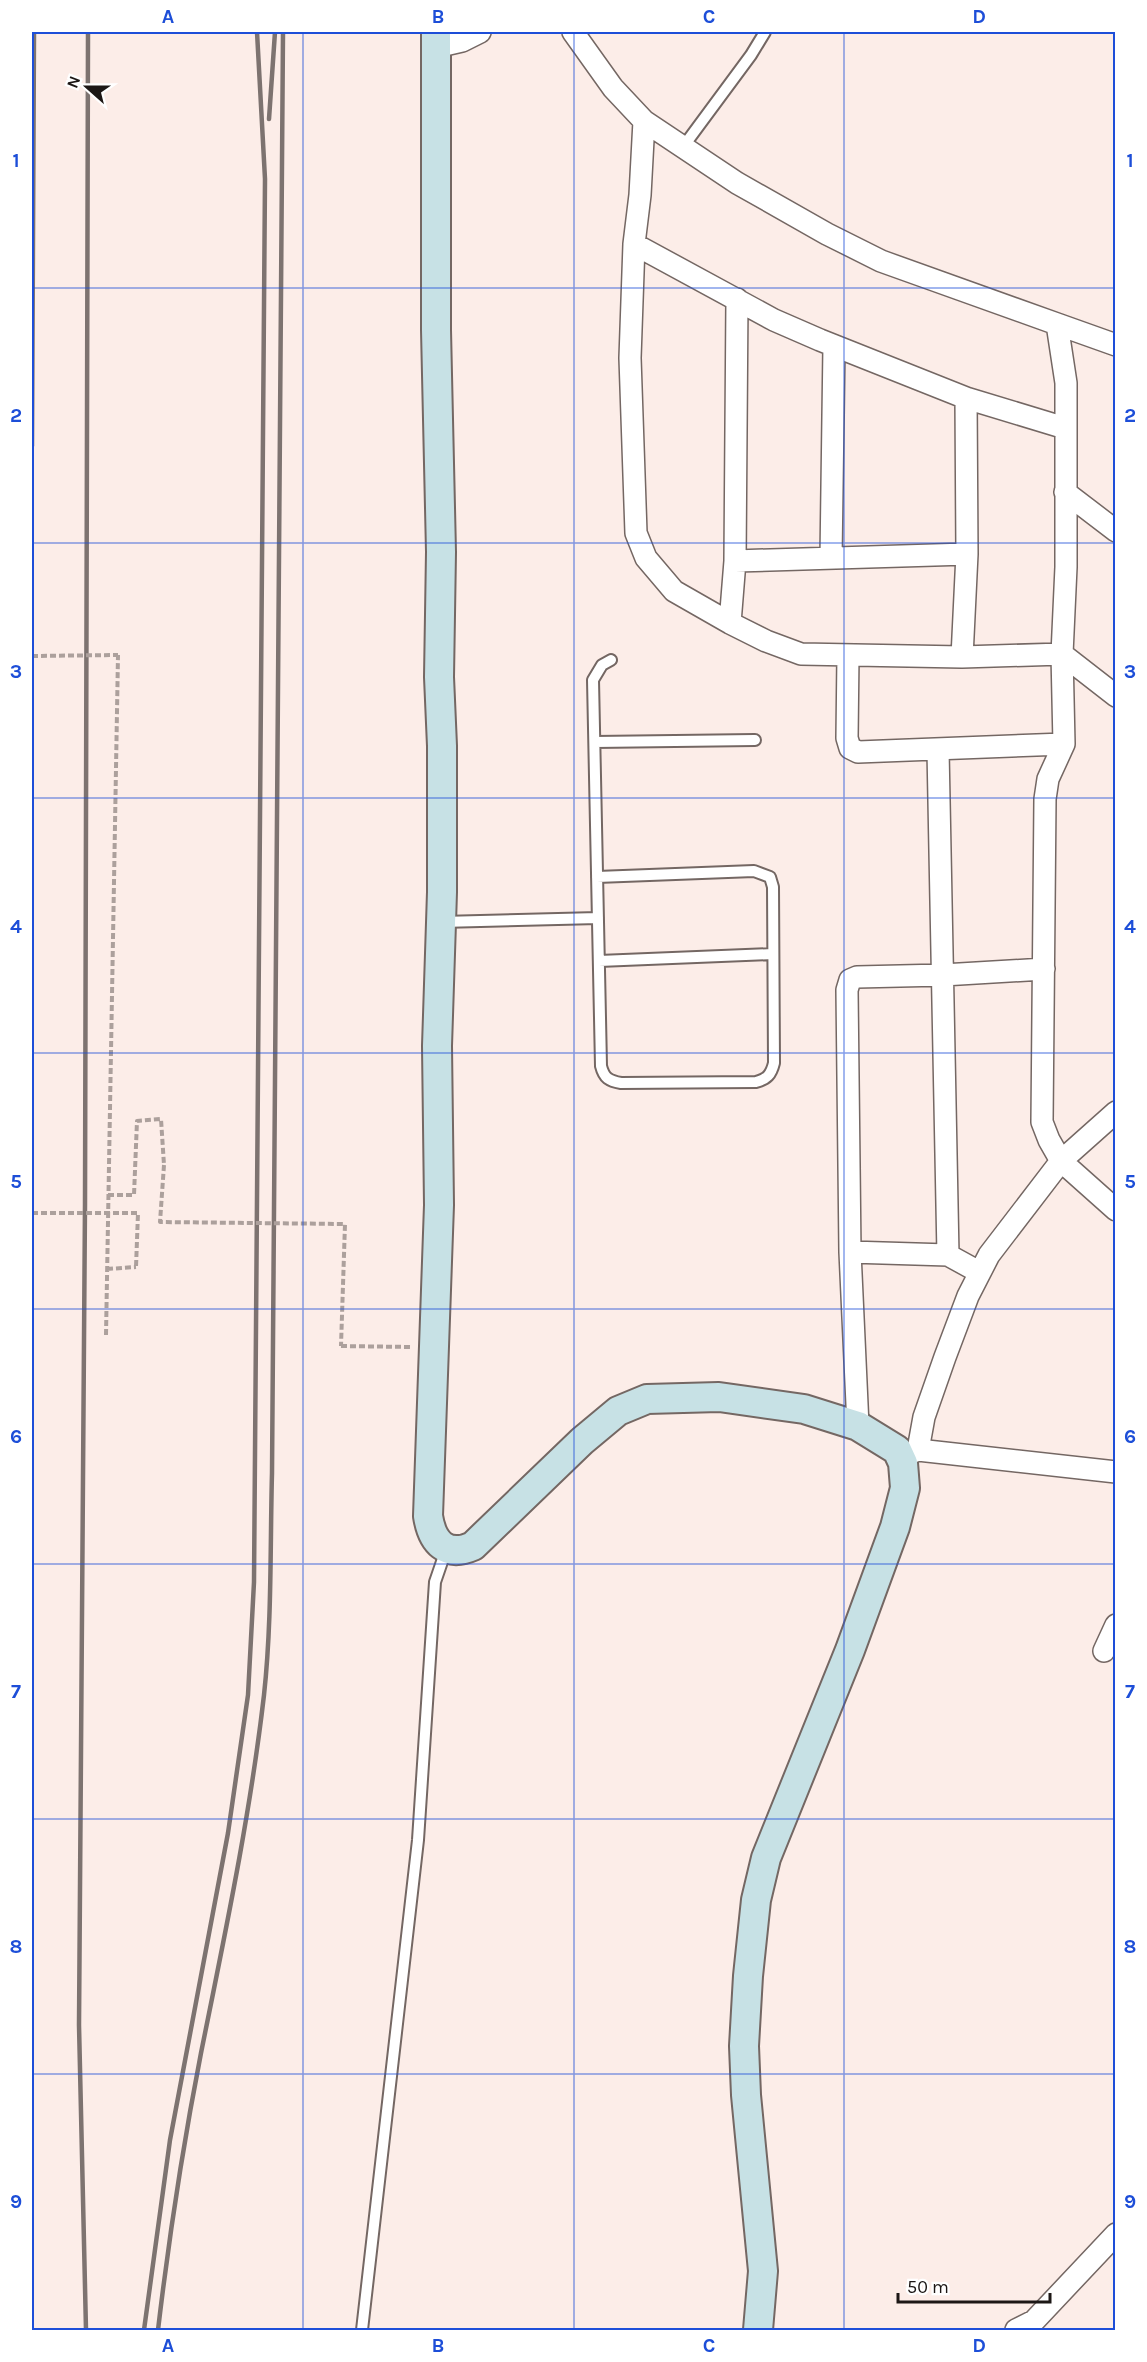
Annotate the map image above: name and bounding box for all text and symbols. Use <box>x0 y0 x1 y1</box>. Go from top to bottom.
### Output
text: A <box>162 5 175 28</box>
text: B <box>432 5 444 28</box>
text: C <box>703 5 715 28</box>
text: D <box>972 5 986 28</box>
north arrow <box>57 57 117 117</box>
text: N <box>63 73 84 91</box>
text: 1 <box>12 149 20 172</box>
text: 1 <box>1126 149 1134 172</box>
text: 2 <box>10 404 22 427</box>
text: 2 <box>1124 404 1136 427</box>
text: 3 <box>10 660 22 683</box>
text: 3 <box>1124 660 1136 683</box>
text: 4 <box>10 915 22 938</box>
text: 4 <box>1124 915 1136 938</box>
text: 5 <box>10 1170 22 1193</box>
text: 5 <box>1124 1170 1136 1193</box>
text: 6 <box>10 1425 22 1448</box>
text: 6 <box>1124 1425 1136 1448</box>
text: 7 <box>11 1680 21 1703</box>
text: 7 <box>1125 1680 1135 1703</box>
text: 8 <box>10 1935 22 1958</box>
text: 8 <box>1124 1935 1136 1958</box>
text: 9 <box>10 2190 22 2213</box>
text: 9 <box>1124 2190 1136 2213</box>
scale bar <box>898 2266 1050 2304</box>
text: 50 m <box>907 2276 949 2298</box>
text: A <box>162 2334 175 2357</box>
text: B <box>432 2334 444 2357</box>
text: C <box>703 2334 715 2357</box>
text: D <box>972 2334 986 2357</box>

